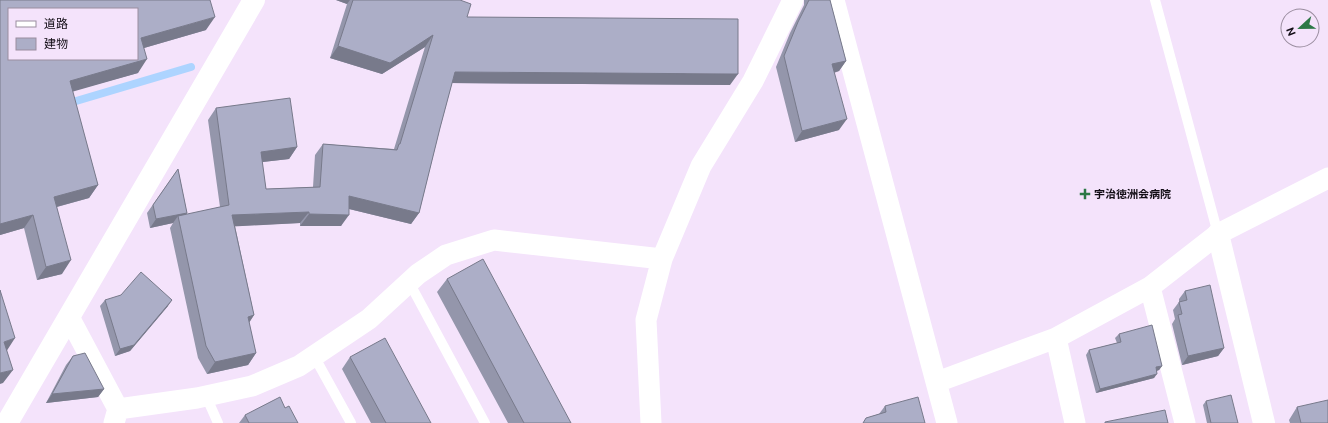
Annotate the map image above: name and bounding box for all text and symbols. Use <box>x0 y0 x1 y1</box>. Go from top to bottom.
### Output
legend <box>8 8 138 60</box>
north arrow <box>1280 8 1320 48</box>
text: 道路 <box>44 17 68 30</box>
text: N <box>1284 26 1298 38</box>
text: 建物 <box>44 37 68 50</box>
marker: 宇治徳洲会病院 <box>1079 188 1091 200</box>
place label: 宇治徳洲会病院 <box>1094 188 1171 200</box>

